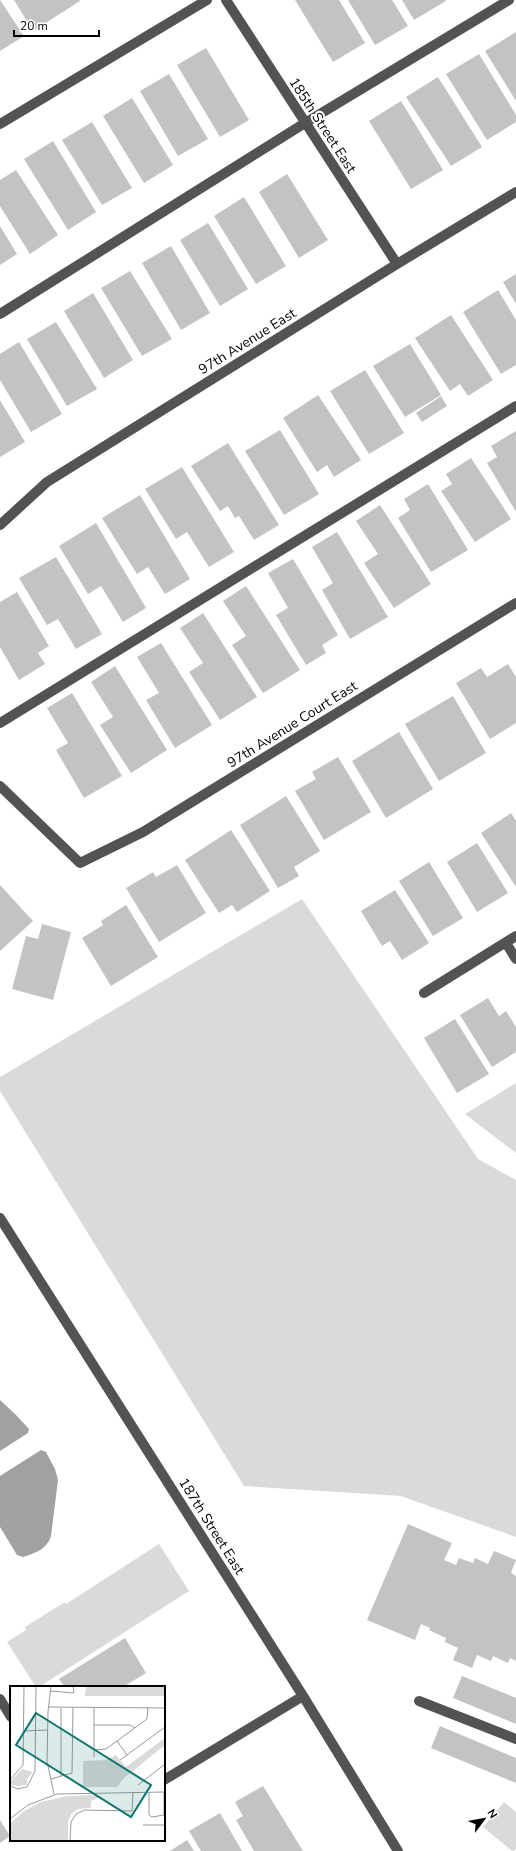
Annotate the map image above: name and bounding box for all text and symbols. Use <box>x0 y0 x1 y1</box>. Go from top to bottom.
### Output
scale bar <box>14 12 99 38</box>
text: 20 m <box>20 18 48 34</box>
street label: 185th Street East <box>285 74 361 177</box>
street label: 97th Avenue East <box>195 304 300 379</box>
street label: 97th Avenue Court East <box>224 677 361 772</box>
street label: 187th Street East <box>174 1474 249 1578</box>
inset map <box>10 1686 165 1841</box>
north arrow <box>464 1799 504 1839</box>
text: N <box>484 1806 501 1821</box>

